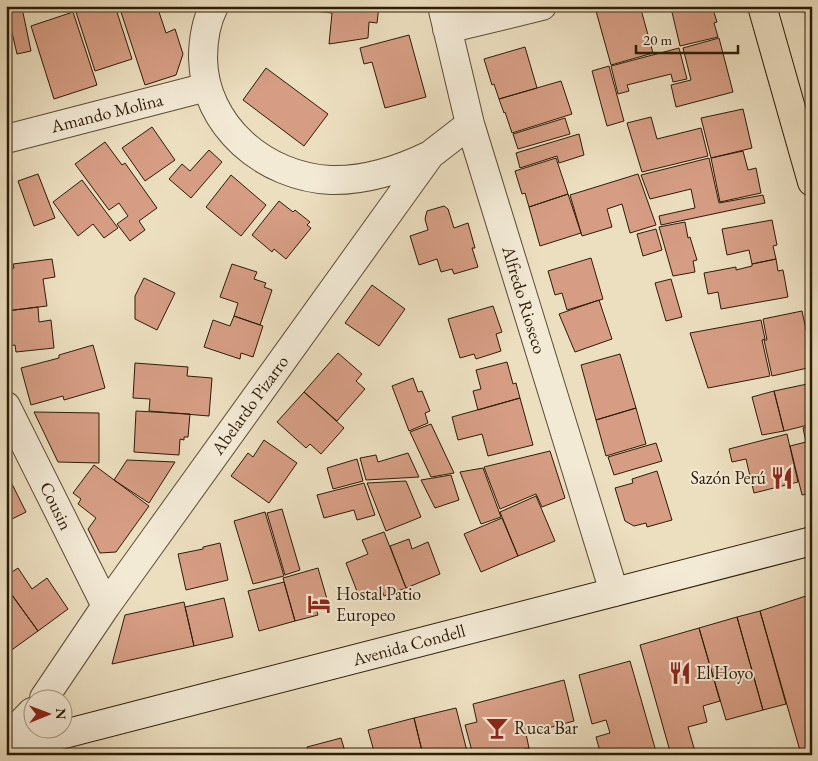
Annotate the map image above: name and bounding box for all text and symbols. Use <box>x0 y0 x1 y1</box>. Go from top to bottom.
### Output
scale bar <box>636 22 738 54</box>
text: 20 m <box>643 30 672 49</box>
street label: Amando Molina <box>47 87 166 138</box>
street label: Alfredo Rioseco <box>497 242 552 357</box>
street label: Abelardo Pizarro <box>205 351 293 460</box>
restaurant icon: Sazón Perú <box>769 465 795 491</box>
place label: Sazón Perú <box>690 466 767 489</box>
street label: Cousin <box>35 478 78 534</box>
place label: Hostal Patio Europeo <box>336 582 421 626</box>
hotel icon: Hostal Patio Europeo <box>306 591 332 617</box>
street label: Avenida Condell <box>349 618 468 671</box>
restaurant icon: El Hoyo <box>667 660 693 686</box>
place label: El Hoyo <box>696 661 754 684</box>
north arrow <box>22 688 72 738</box>
text: N <box>52 708 70 720</box>
bar icon: Ruca Bar <box>484 715 510 741</box>
place label: Ruca Bar <box>514 716 578 739</box>

